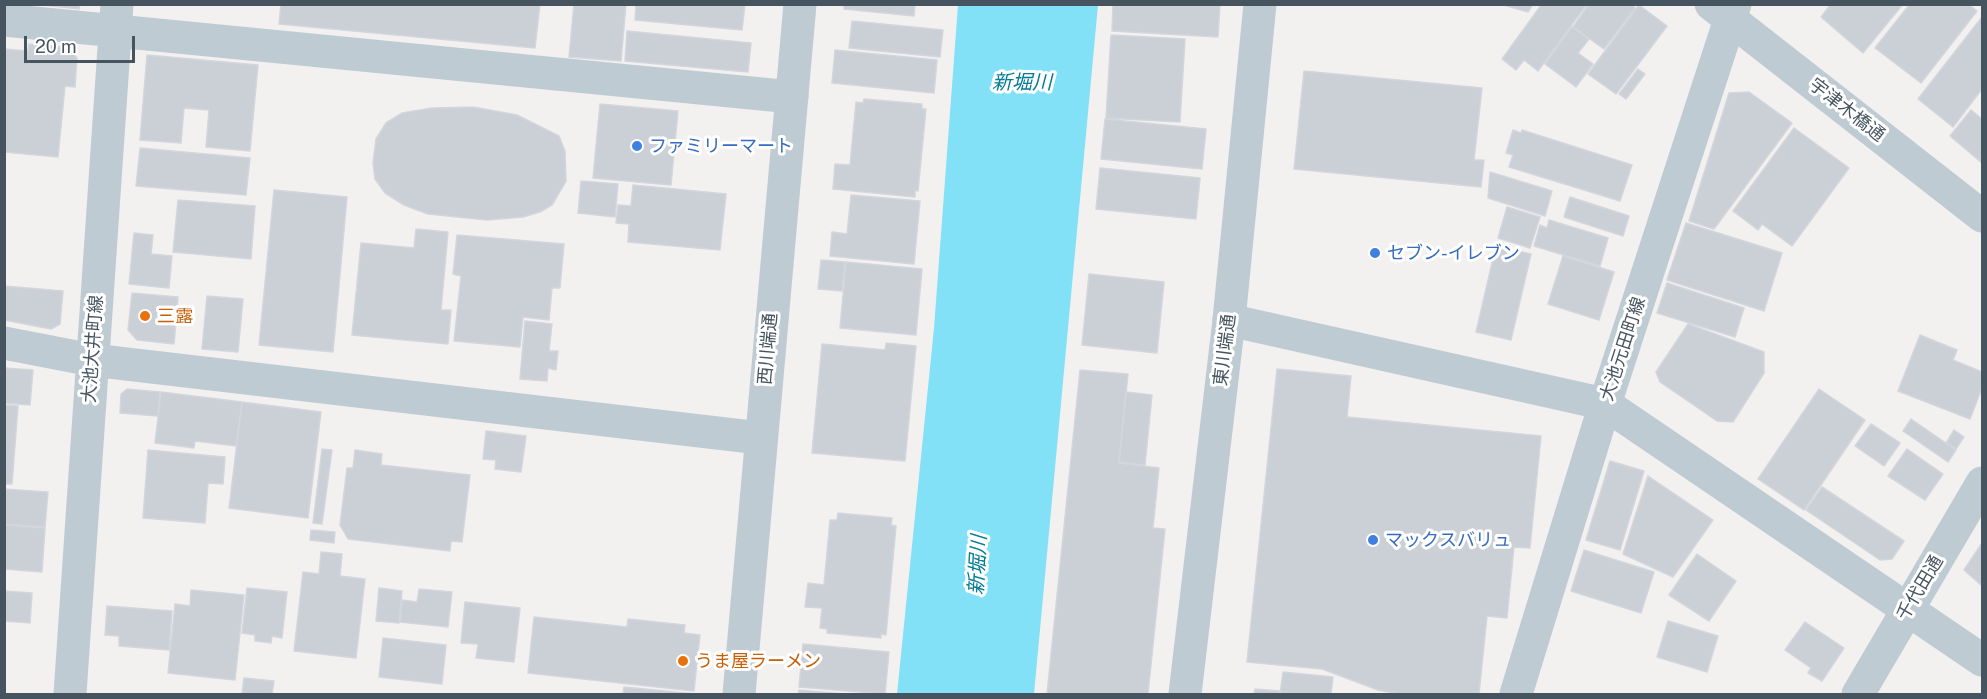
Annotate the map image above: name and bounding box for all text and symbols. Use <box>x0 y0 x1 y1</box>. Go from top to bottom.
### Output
scale bar <box>27 24 138 62</box>
text: 20 m <box>35 36 77 57</box>
water label: 新堀川 <box>992 71 1052 95</box>
street label: 宇津木橋通 <box>1805 74 1889 146</box>
place label: ファミリーマート <box>649 135 793 157</box>
marker: ファミリーマート <box>630 139 644 153</box>
place label: セブン-イレブン <box>1387 242 1520 264</box>
marker: セブン-イレブン <box>1368 246 1382 260</box>
street label: 大池大井町線 <box>78 294 108 404</box>
street label: 大池元田町線 <box>1596 294 1650 404</box>
place label: 三露 <box>157 305 193 327</box>
marker: 三露 <box>138 309 152 323</box>
street label: 西川端通 <box>754 312 782 386</box>
street label: 東川端通 <box>1210 313 1240 387</box>
place label: マックスバリュ <box>1385 529 1511 551</box>
marker: マックスバリュ <box>1366 533 1380 547</box>
water label: 新堀川 <box>964 534 992 596</box>
street label: 千代田通 <box>1892 552 1948 624</box>
place label: うま屋ラーメン <box>695 650 821 672</box>
marker: うま屋ラーメン <box>676 654 690 668</box>

